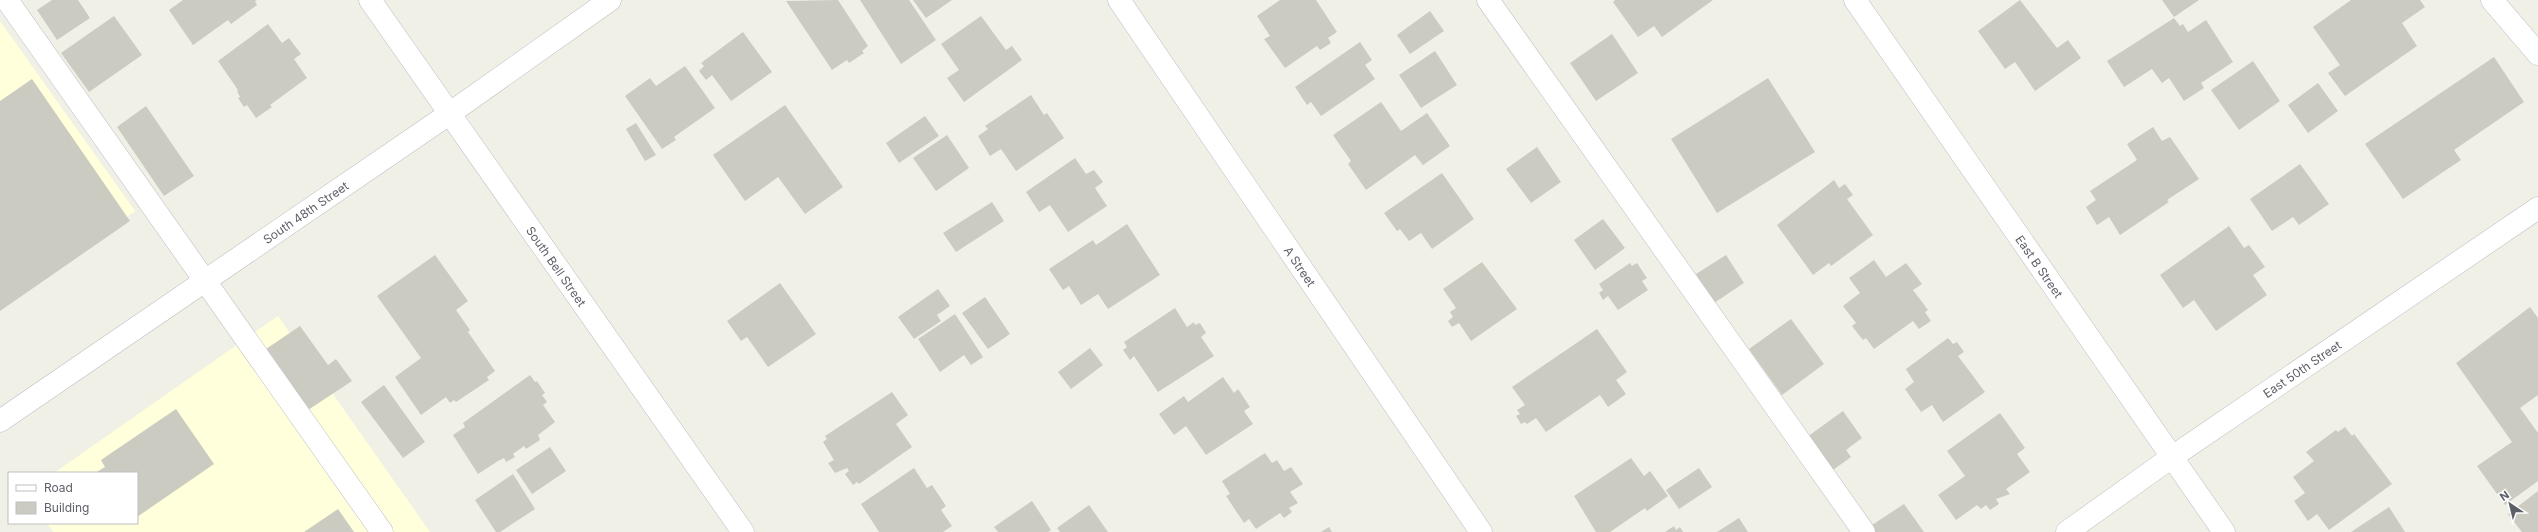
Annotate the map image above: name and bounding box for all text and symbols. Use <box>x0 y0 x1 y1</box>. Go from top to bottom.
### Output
street label: South 48th Street <box>260 178 351 247</box>
street label: South Bell Street <box>523 223 590 309</box>
street label: East B Street <box>2013 232 2067 300</box>
street label: A Street <box>1281 243 1319 289</box>
street label: East 50th Street <box>2260 337 2344 401</box>
legend <box>8 472 138 524</box>
text: Road <box>44 480 73 495</box>
north arrow <box>2490 484 2530 524</box>
text: N <box>2497 488 2512 504</box>
text: Building <box>44 500 89 515</box>

